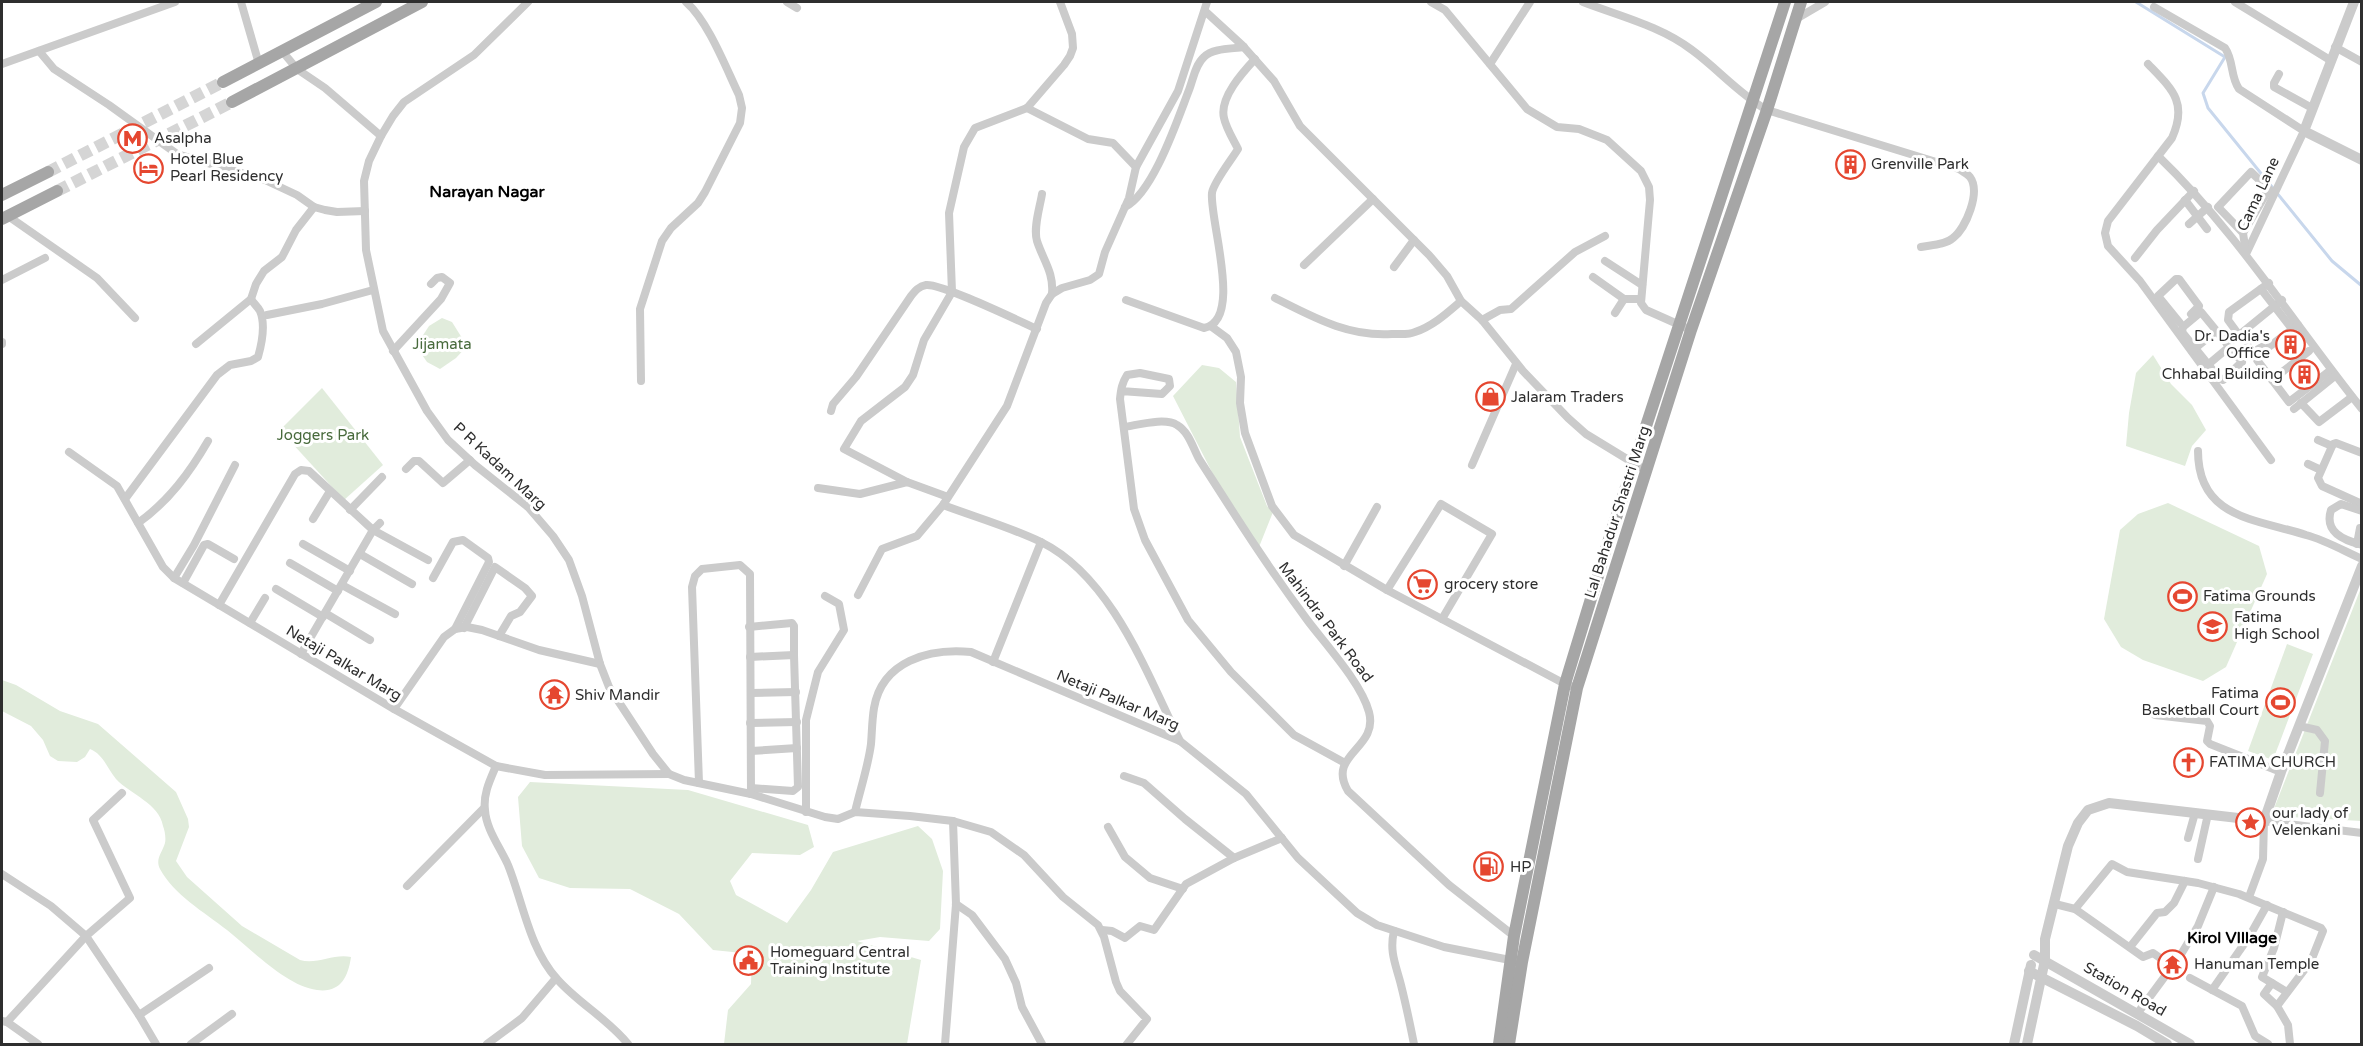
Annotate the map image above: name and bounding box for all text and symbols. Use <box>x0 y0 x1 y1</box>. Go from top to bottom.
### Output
metro station icon: Asalpha <box>117 122 149 154</box>
place label: Asalpha <box>154 129 212 147</box>
building icon: Grenville Park <box>1834 148 1866 180</box>
place label: Hotel Blue Pearl Residency <box>170 150 283 185</box>
hotel icon: Hotel Blue Pearl Residency <box>133 152 165 184</box>
street label: Cama Lane <box>2233 154 2283 234</box>
place label: Grenville Park <box>1871 155 1969 173</box>
district label: Narayan Nagar <box>429 182 546 202</box>
place label: Dr. Dadia's Office <box>2194 327 2270 362</box>
building icon: Dr. Dadia's Office <box>2275 329 2307 361</box>
park label: Jijamata <box>412 335 472 353</box>
building icon: Chhabal Building <box>2288 358 2320 390</box>
place label: Chhabal Building <box>2162 365 2283 383</box>
shop icon: Jalaram Traders <box>1474 381 1506 413</box>
place label: Jalaram Traders <box>1511 388 1624 406</box>
street label: P R Kadam Marg <box>450 418 550 514</box>
street label: Lal Bahadur Shastri Marg <box>1581 424 1653 600</box>
park label: Joggers Park <box>277 426 369 444</box>
street label: Mahindra Park Road <box>1275 558 1377 686</box>
supermarket icon: grocery store <box>1407 568 1439 600</box>
place label: grocery store <box>1444 575 1538 593</box>
sports icon: Fatima Grounds <box>2166 580 2198 612</box>
place label: Fatima Grounds <box>2203 587 2316 605</box>
place label: Fatima High School <box>2234 608 2320 643</box>
school or university icon: Fatima High School <box>2197 610 2229 642</box>
street label: Netaji Palkar Marg <box>283 621 405 705</box>
street label: Netaji Palkar Marg <box>1054 666 1182 734</box>
temple icon: Shiv Mandir <box>538 679 570 711</box>
place label: Fatima Basketball Court <box>2142 684 2259 719</box>
place label: Shiv Mandir <box>575 686 660 704</box>
sports icon: Fatima Basketball Court <box>2264 686 2296 718</box>
church icon: FATIMA CHURCH <box>2172 746 2204 778</box>
place label: FATIMA CHURCH <box>2209 753 2336 771</box>
place label: our lady of Velenkani <box>2272 804 2349 839</box>
place icon: our lady of Velenkani <box>2235 806 2267 838</box>
fuel station icon: HP <box>1473 851 1505 883</box>
place label: HP <box>1510 858 1531 876</box>
district label: Kirol VIllage <box>2187 928 2277 948</box>
place label: Homeguard Central Training Institute <box>770 943 910 978</box>
public building icon: Homeguard Central Training Institute <box>733 945 765 977</box>
temple icon: Hanuman Temple <box>2157 948 2189 980</box>
place label: Hanuman Temple <box>2194 955 2319 973</box>
street label: Station Road <box>2081 958 2169 1020</box>

